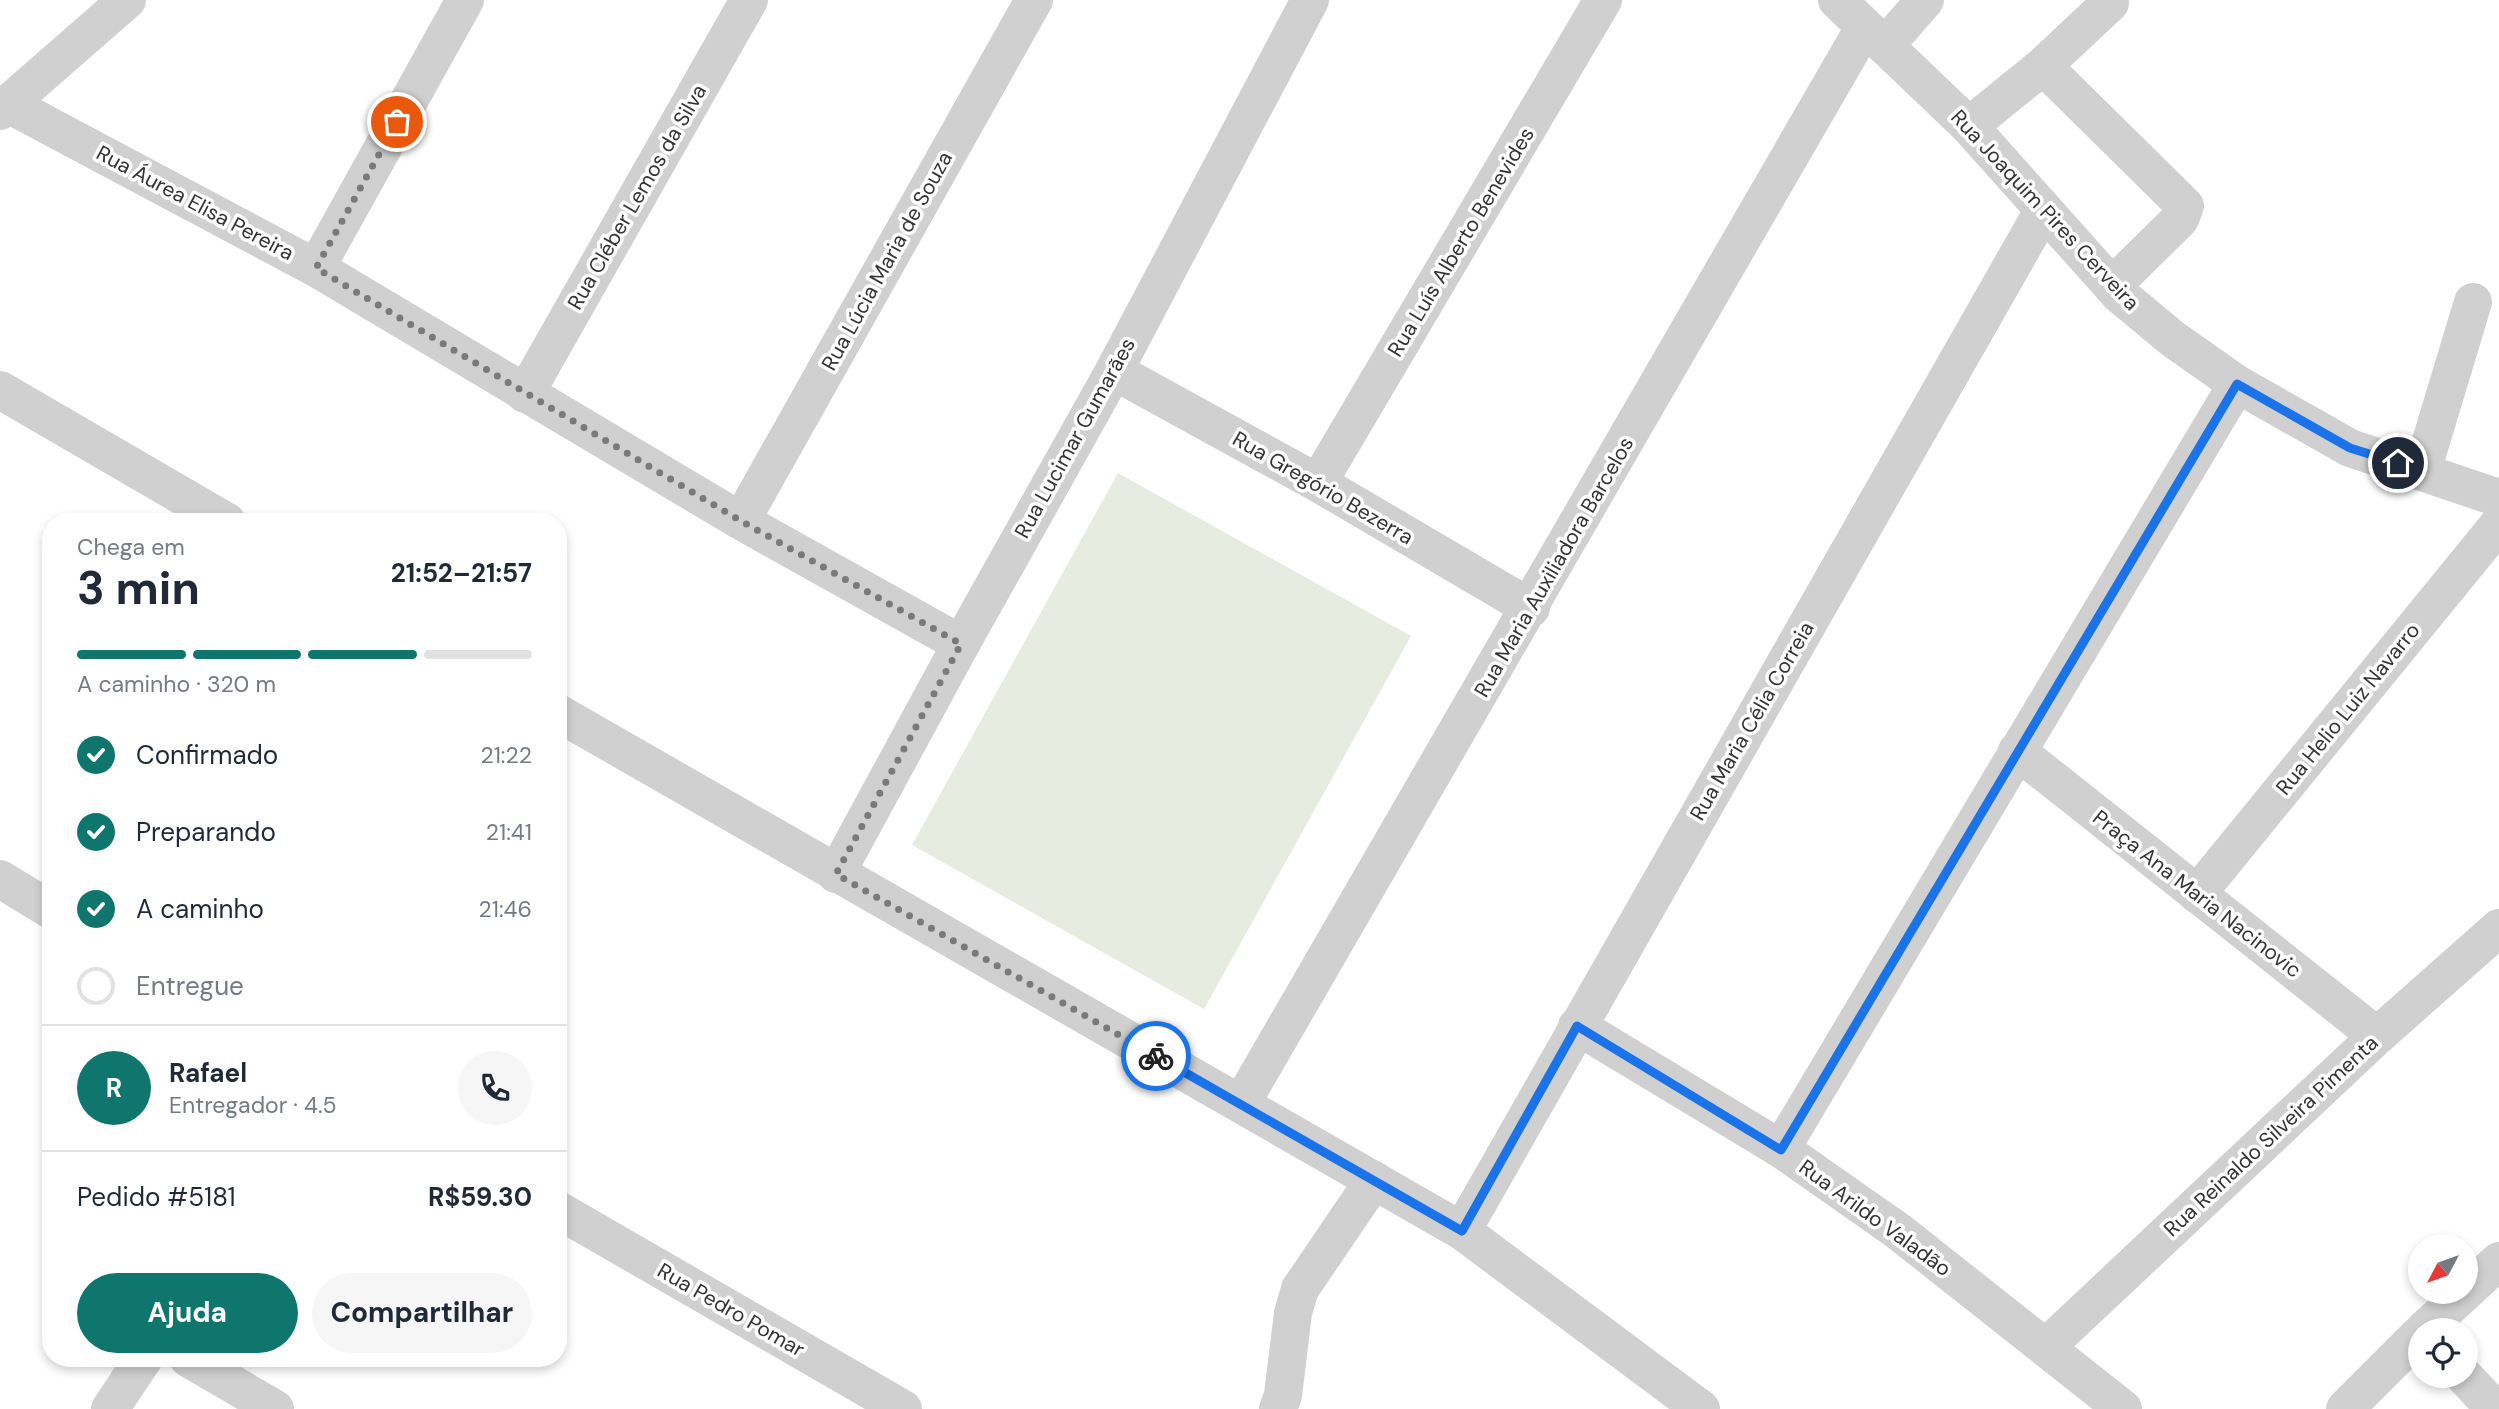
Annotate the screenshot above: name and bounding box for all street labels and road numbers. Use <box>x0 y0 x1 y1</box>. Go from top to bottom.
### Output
street label: Rua Cléber Lemos da Silva <box>561 79 713 315</box>
street label: Rua Joaquim Pires Cerveira <box>1945 104 2145 316</box>
street label: Rua Luís Alberto Benevides <box>1381 122 1541 362</box>
street label: Rua Áurea Elisa Pereira <box>91 139 299 267</box>
street label: Rua Lúcia Maria de Souza <box>815 147 959 375</box>
street label: Rua Lucimar Gumarães <box>1008 333 1142 543</box>
street label: Rua Gregório Bezerra <box>1228 425 1418 551</box>
street label: Rua Maria Auxiliadora Barcelos <box>1468 432 1640 702</box>
street label: Rua Maria Célia Correia <box>1684 616 1820 826</box>
street label: Rua Helio Luiz Navarro <box>2270 617 2426 801</box>
street label: Praça Ana Maria Nacinovic <box>2087 804 2307 984</box>
street label: Rua Reinaldo Silveira Pimenta <box>2158 1029 2384 1243</box>
street label: Rua Arildo Valadão <box>1793 1153 1957 1283</box>
street label: Rua Pedro Pomar <box>652 1256 810 1364</box>

